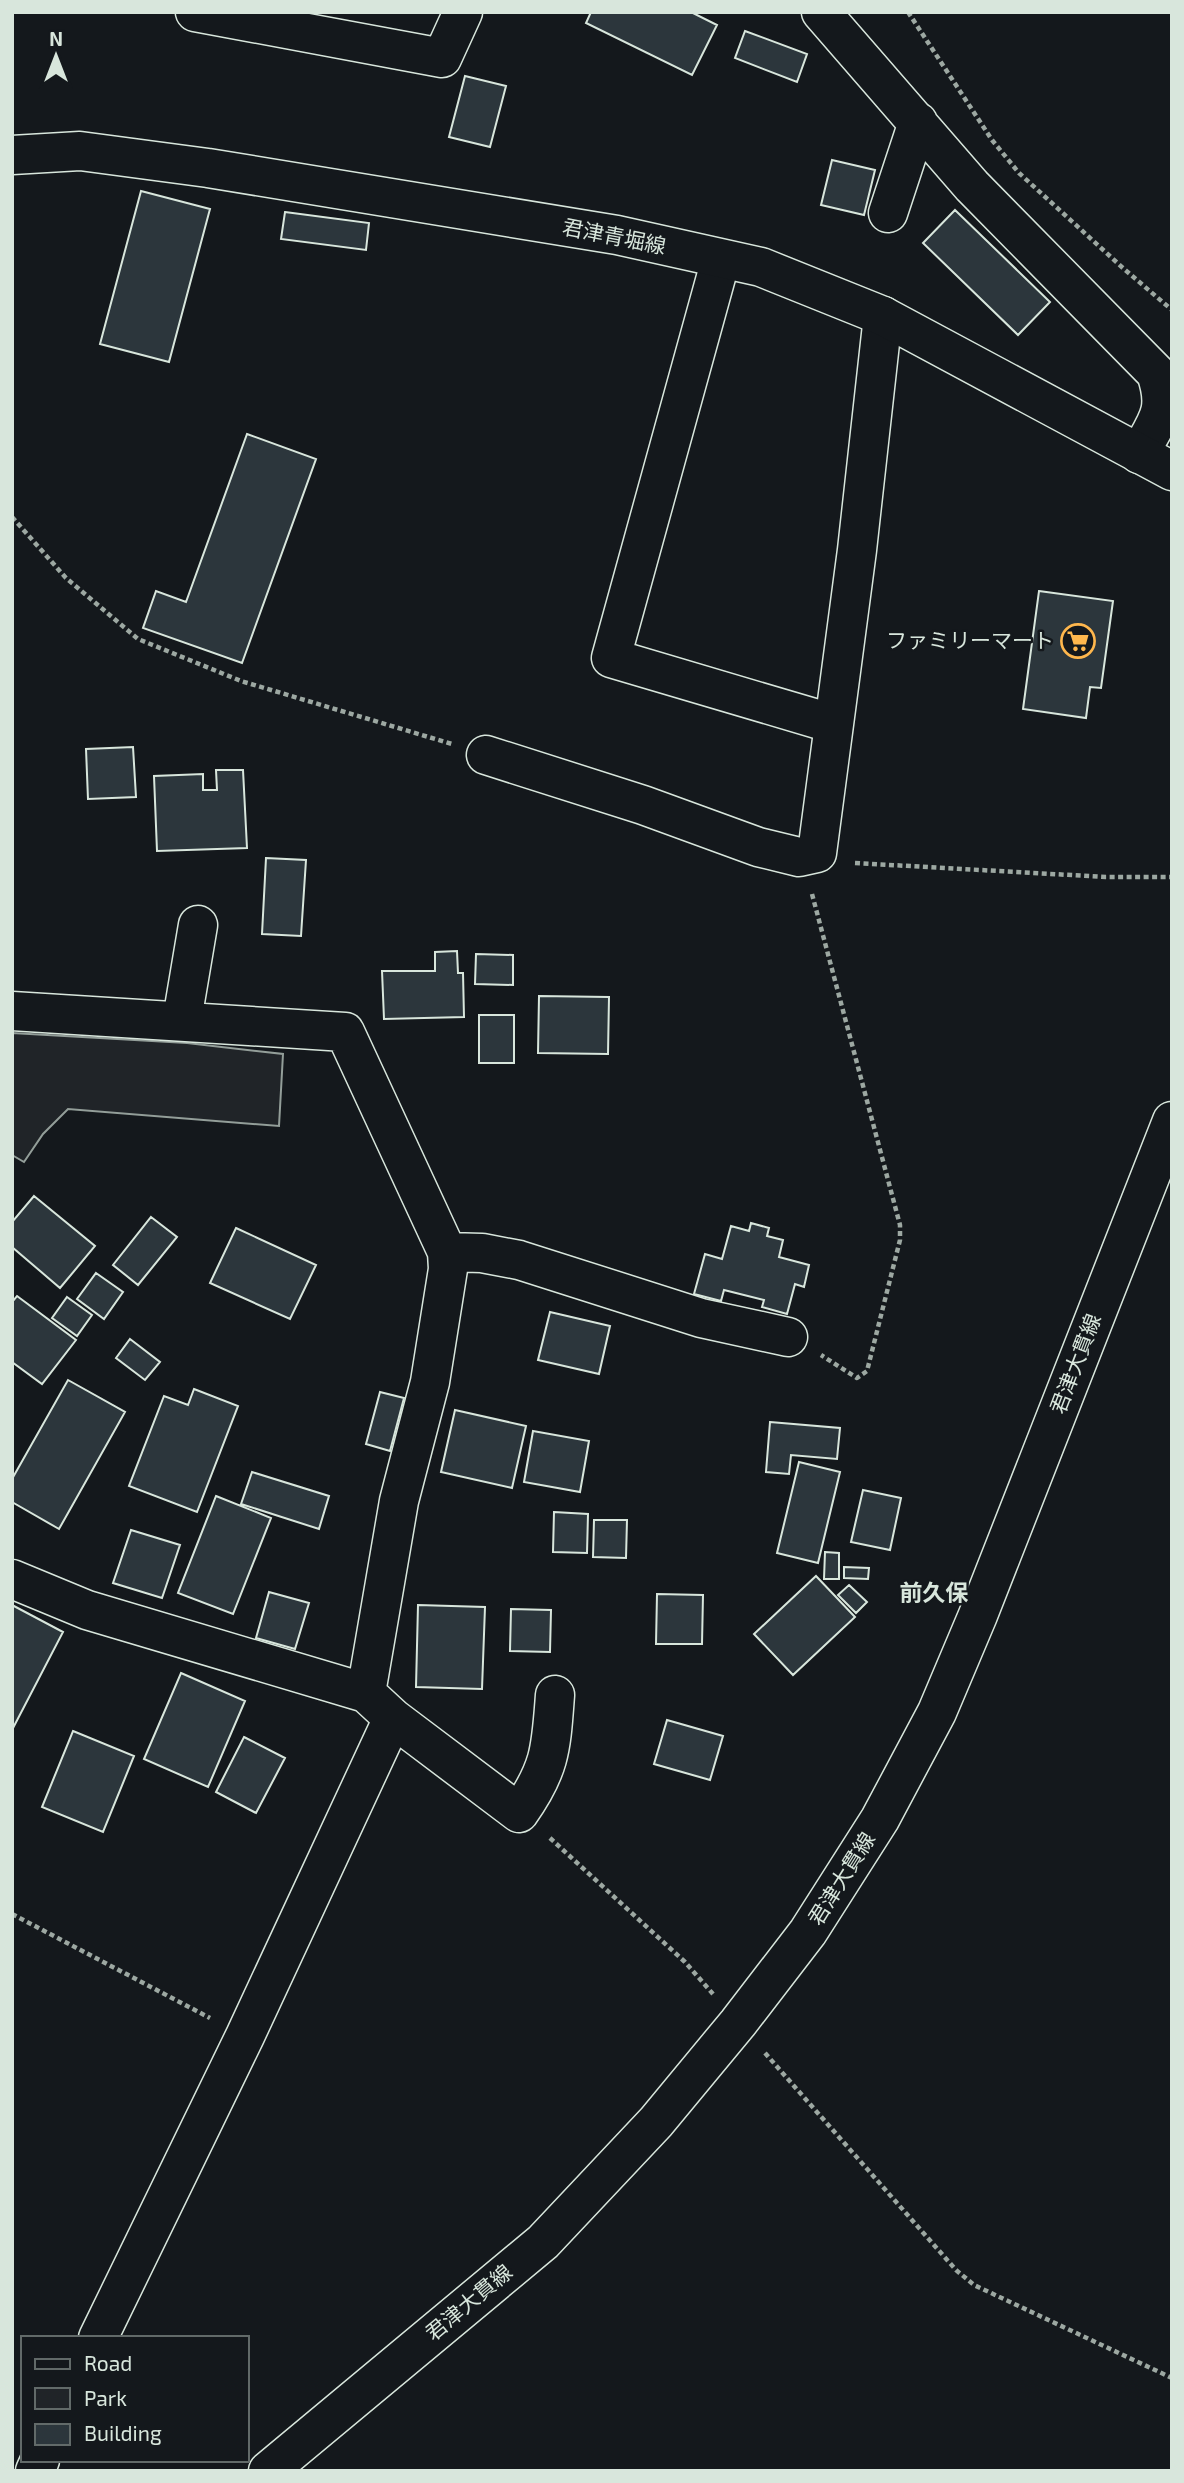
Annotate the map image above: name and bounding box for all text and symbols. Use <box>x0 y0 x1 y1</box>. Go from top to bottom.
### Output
north arrow <box>21 21 91 91</box>
text: N <box>49 27 63 50</box>
street label: 君津青堀線 <box>560 213 668 258</box>
supermarket icon: ファミリーマート <box>1059 622 1097 660</box>
place label: ファミリーマート <box>886 627 1054 652</box>
street label: 君津大貫線 <box>1044 1310 1105 1417</box>
district label: 前久保 <box>900 1578 969 1606</box>
street label: 君津大貫線 <box>802 1827 879 1929</box>
street label: 君津大貫線 <box>420 2259 516 2345</box>
legend <box>21 2336 248 2462</box>
text: Road <box>84 2350 132 2375</box>
text: Park <box>84 2385 127 2410</box>
text: Building <box>84 2420 162 2445</box>

